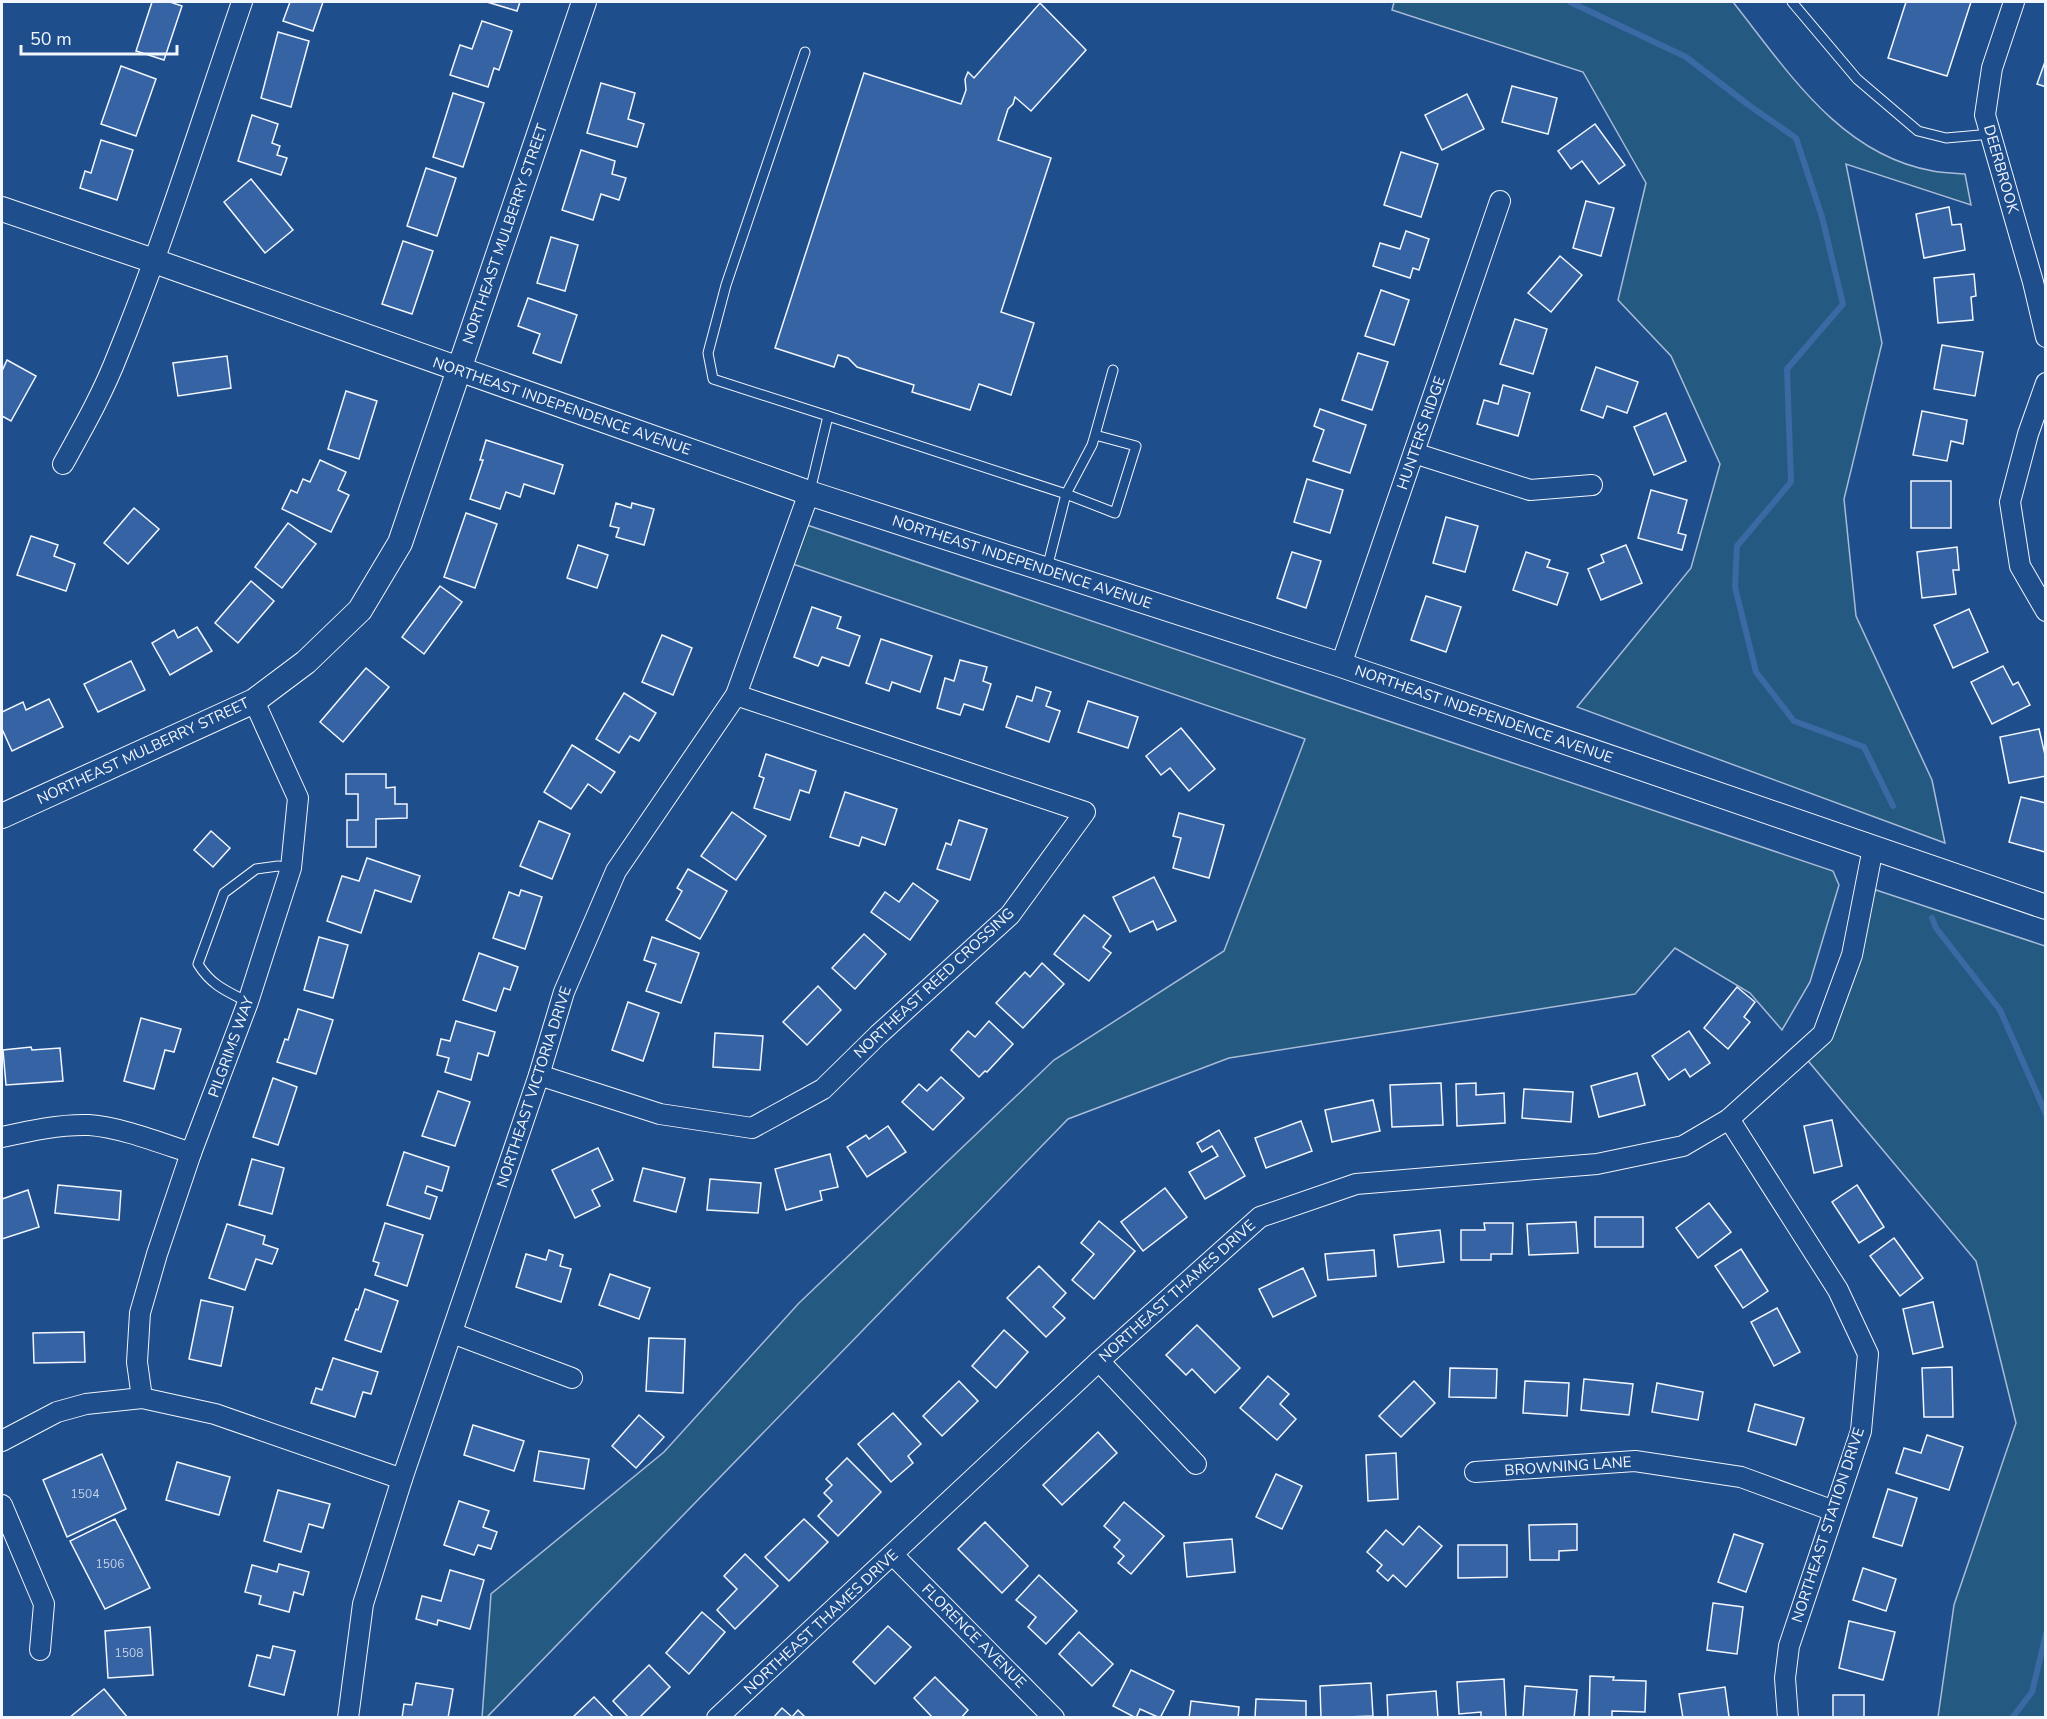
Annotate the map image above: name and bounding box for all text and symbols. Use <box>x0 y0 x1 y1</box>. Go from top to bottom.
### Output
scale bar <box>21 18 177 56</box>
text: 50 m <box>30 27 72 51</box>
street label: NORTHEAST MULBERRY STREET <box>458 121 552 347</box>
street label: DEERBROOK <box>1979 122 2023 216</box>
street label: NORTHEAST INDEPENDENCE AVENUE <box>430 352 694 460</box>
street label: HUNTERS RIDGE <box>1392 374 1450 492</box>
street label: NORTHEAST INDEPENDENCE AVENUE <box>890 510 1154 614</box>
street label: NORTHEAST INDEPENDENCE AVENUE <box>1352 660 1616 768</box>
street label: NORTHEAST MULBERRY STREET <box>34 693 252 809</box>
street label: NORTHEAST REED CROSSING <box>850 903 1018 1063</box>
street label: NORTHEAST VICTORIA DRIVE <box>492 984 576 1190</box>
street label: PILGRIMS WAY <box>203 993 259 1100</box>
street label: NORTHEAST THAMES DRIVE <box>1095 1215 1259 1367</box>
street label: NORTHEAST STATION DRIVE <box>1787 1425 1869 1625</box>
street label: BROWNING LANE <box>1504 1452 1632 1480</box>
house number: 1504 <box>71 1486 99 1502</box>
street label: NORTHEAST THAMES DRIVE <box>740 1545 902 1699</box>
house number: 1506 <box>96 1556 124 1572</box>
street label: FLORENCE AVENUE <box>917 1579 1031 1693</box>
house number: 1508 <box>115 1645 143 1661</box>

